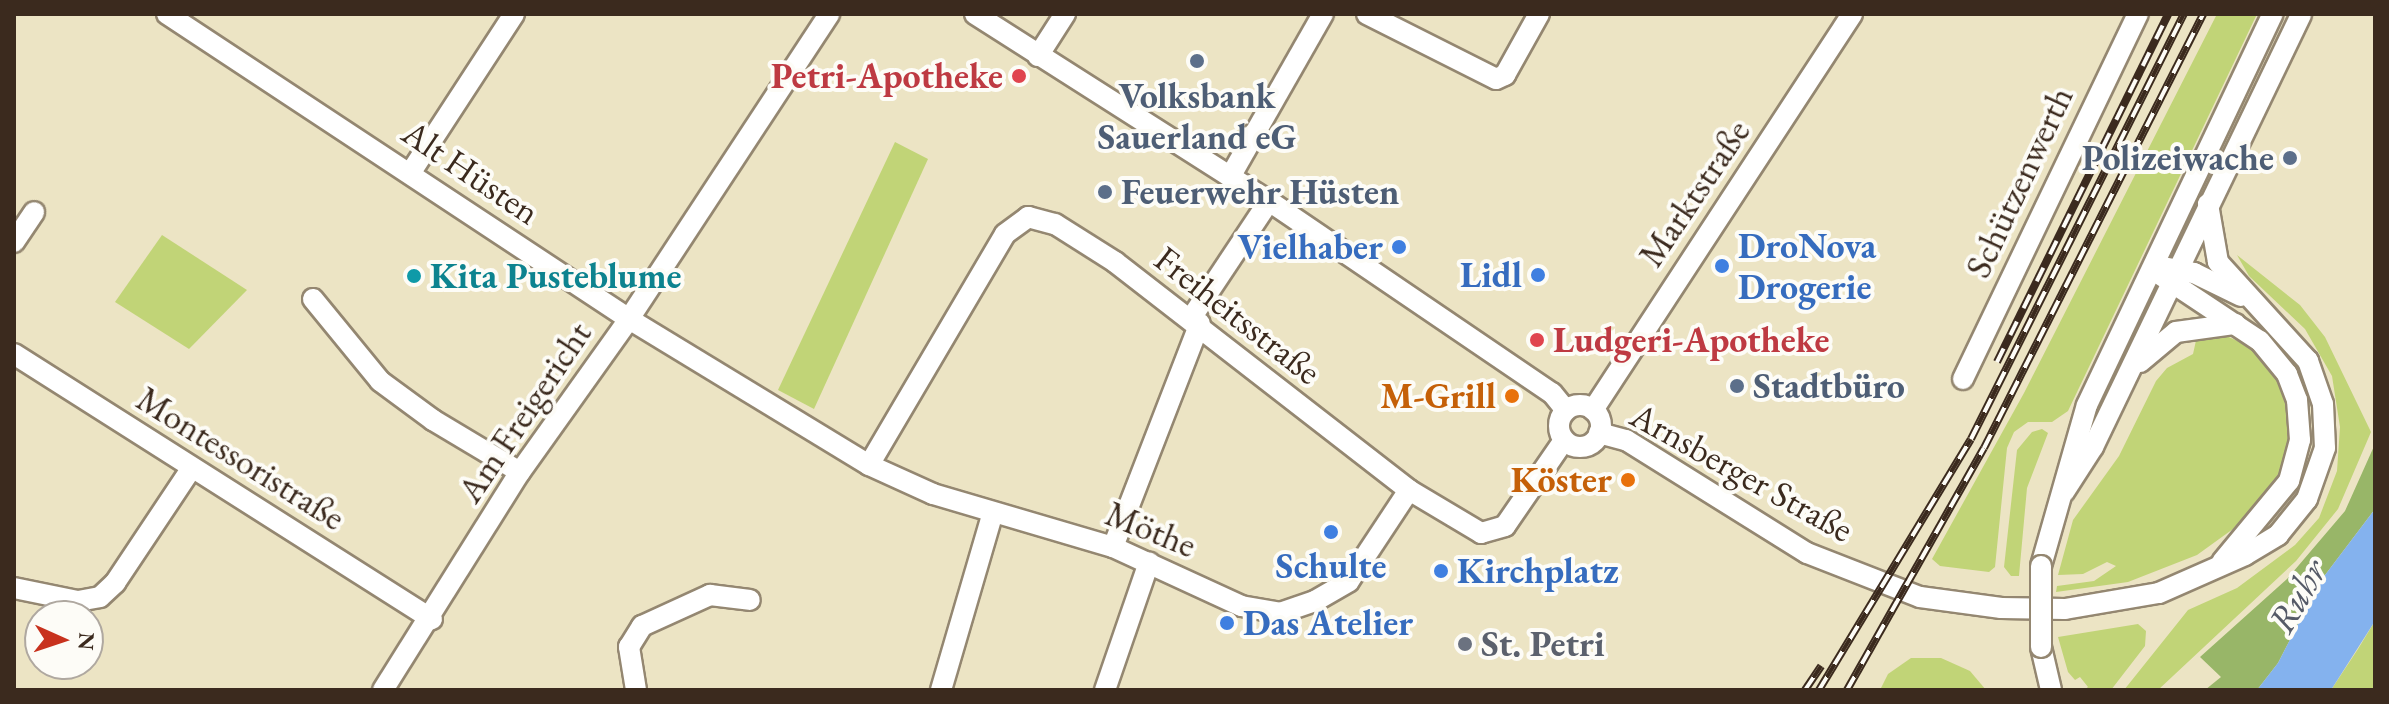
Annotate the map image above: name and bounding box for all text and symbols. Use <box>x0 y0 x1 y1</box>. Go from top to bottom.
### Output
marker: Volksbank Sauerland eG <box>1188 52 1206 70</box>
place label: Petri-Apotheke <box>771 54 1003 98</box>
marker: Petri-Apotheke <box>1010 67 1028 85</box>
place label: Volksbank Sauerland eG <box>1097 73 1297 158</box>
street label: Schützenwerth <box>1956 80 2082 284</box>
street label: Alt Hüsten <box>394 110 548 234</box>
street label: Marktstraße <box>1629 111 1759 275</box>
place label: Polizeiwache <box>2082 136 2274 180</box>
marker: Polizeiwache <box>2281 149 2299 167</box>
place label: Feuerwehr Hüsten <box>1121 170 1399 214</box>
marker: Feuerwehr Hüsten <box>1096 183 1114 201</box>
place label: DroNova Drogerie <box>1738 223 1876 308</box>
place label: Vielhaber <box>1237 225 1383 269</box>
street label: Freiheitsstraße <box>1146 237 1330 393</box>
marker: Vielhaber <box>1390 238 1408 256</box>
place label: Lidl <box>1460 253 1522 297</box>
place label: Kita Pusteblume <box>430 254 681 298</box>
marker: DroNova Drogerie <box>1713 257 1731 275</box>
marker: Lidl <box>1529 266 1547 284</box>
marker: Kita Pusteblume <box>405 267 423 285</box>
street label: Am Freigericht <box>448 314 600 510</box>
place label: Ludgeri-Apotheke <box>1553 318 1830 362</box>
marker: Ludgeri-Apotheke <box>1528 331 1546 349</box>
place label: Stadtbüro <box>1753 364 1905 408</box>
place label: M-Grill <box>1380 374 1496 418</box>
street label: Montessoristraße <box>129 377 353 539</box>
marker: Stadtbüro <box>1728 377 1746 395</box>
marker: M-Grill <box>1503 387 1521 405</box>
street label: Arnsberger Straße <box>1623 393 1861 551</box>
place label: Köster <box>1511 458 1612 502</box>
marker: Köster <box>1619 471 1637 489</box>
street label: Möthe <box>1100 491 1202 567</box>
marker: Schulte <box>1322 523 1340 541</box>
place label: Schulte <box>1276 544 1386 588</box>
place label: Kirchplatz <box>1457 549 1619 593</box>
water label: Ruhr <box>2258 551 2336 641</box>
marker: Kirchplatz <box>1432 562 1450 580</box>
north arrow <box>24 600 104 680</box>
place label: Das Atelier <box>1243 601 1413 645</box>
marker: Das Atelier <box>1218 614 1236 632</box>
place label: St. Petri <box>1481 622 1605 666</box>
text: N <box>72 632 101 651</box>
marker: St. Petri <box>1456 635 1474 653</box>

